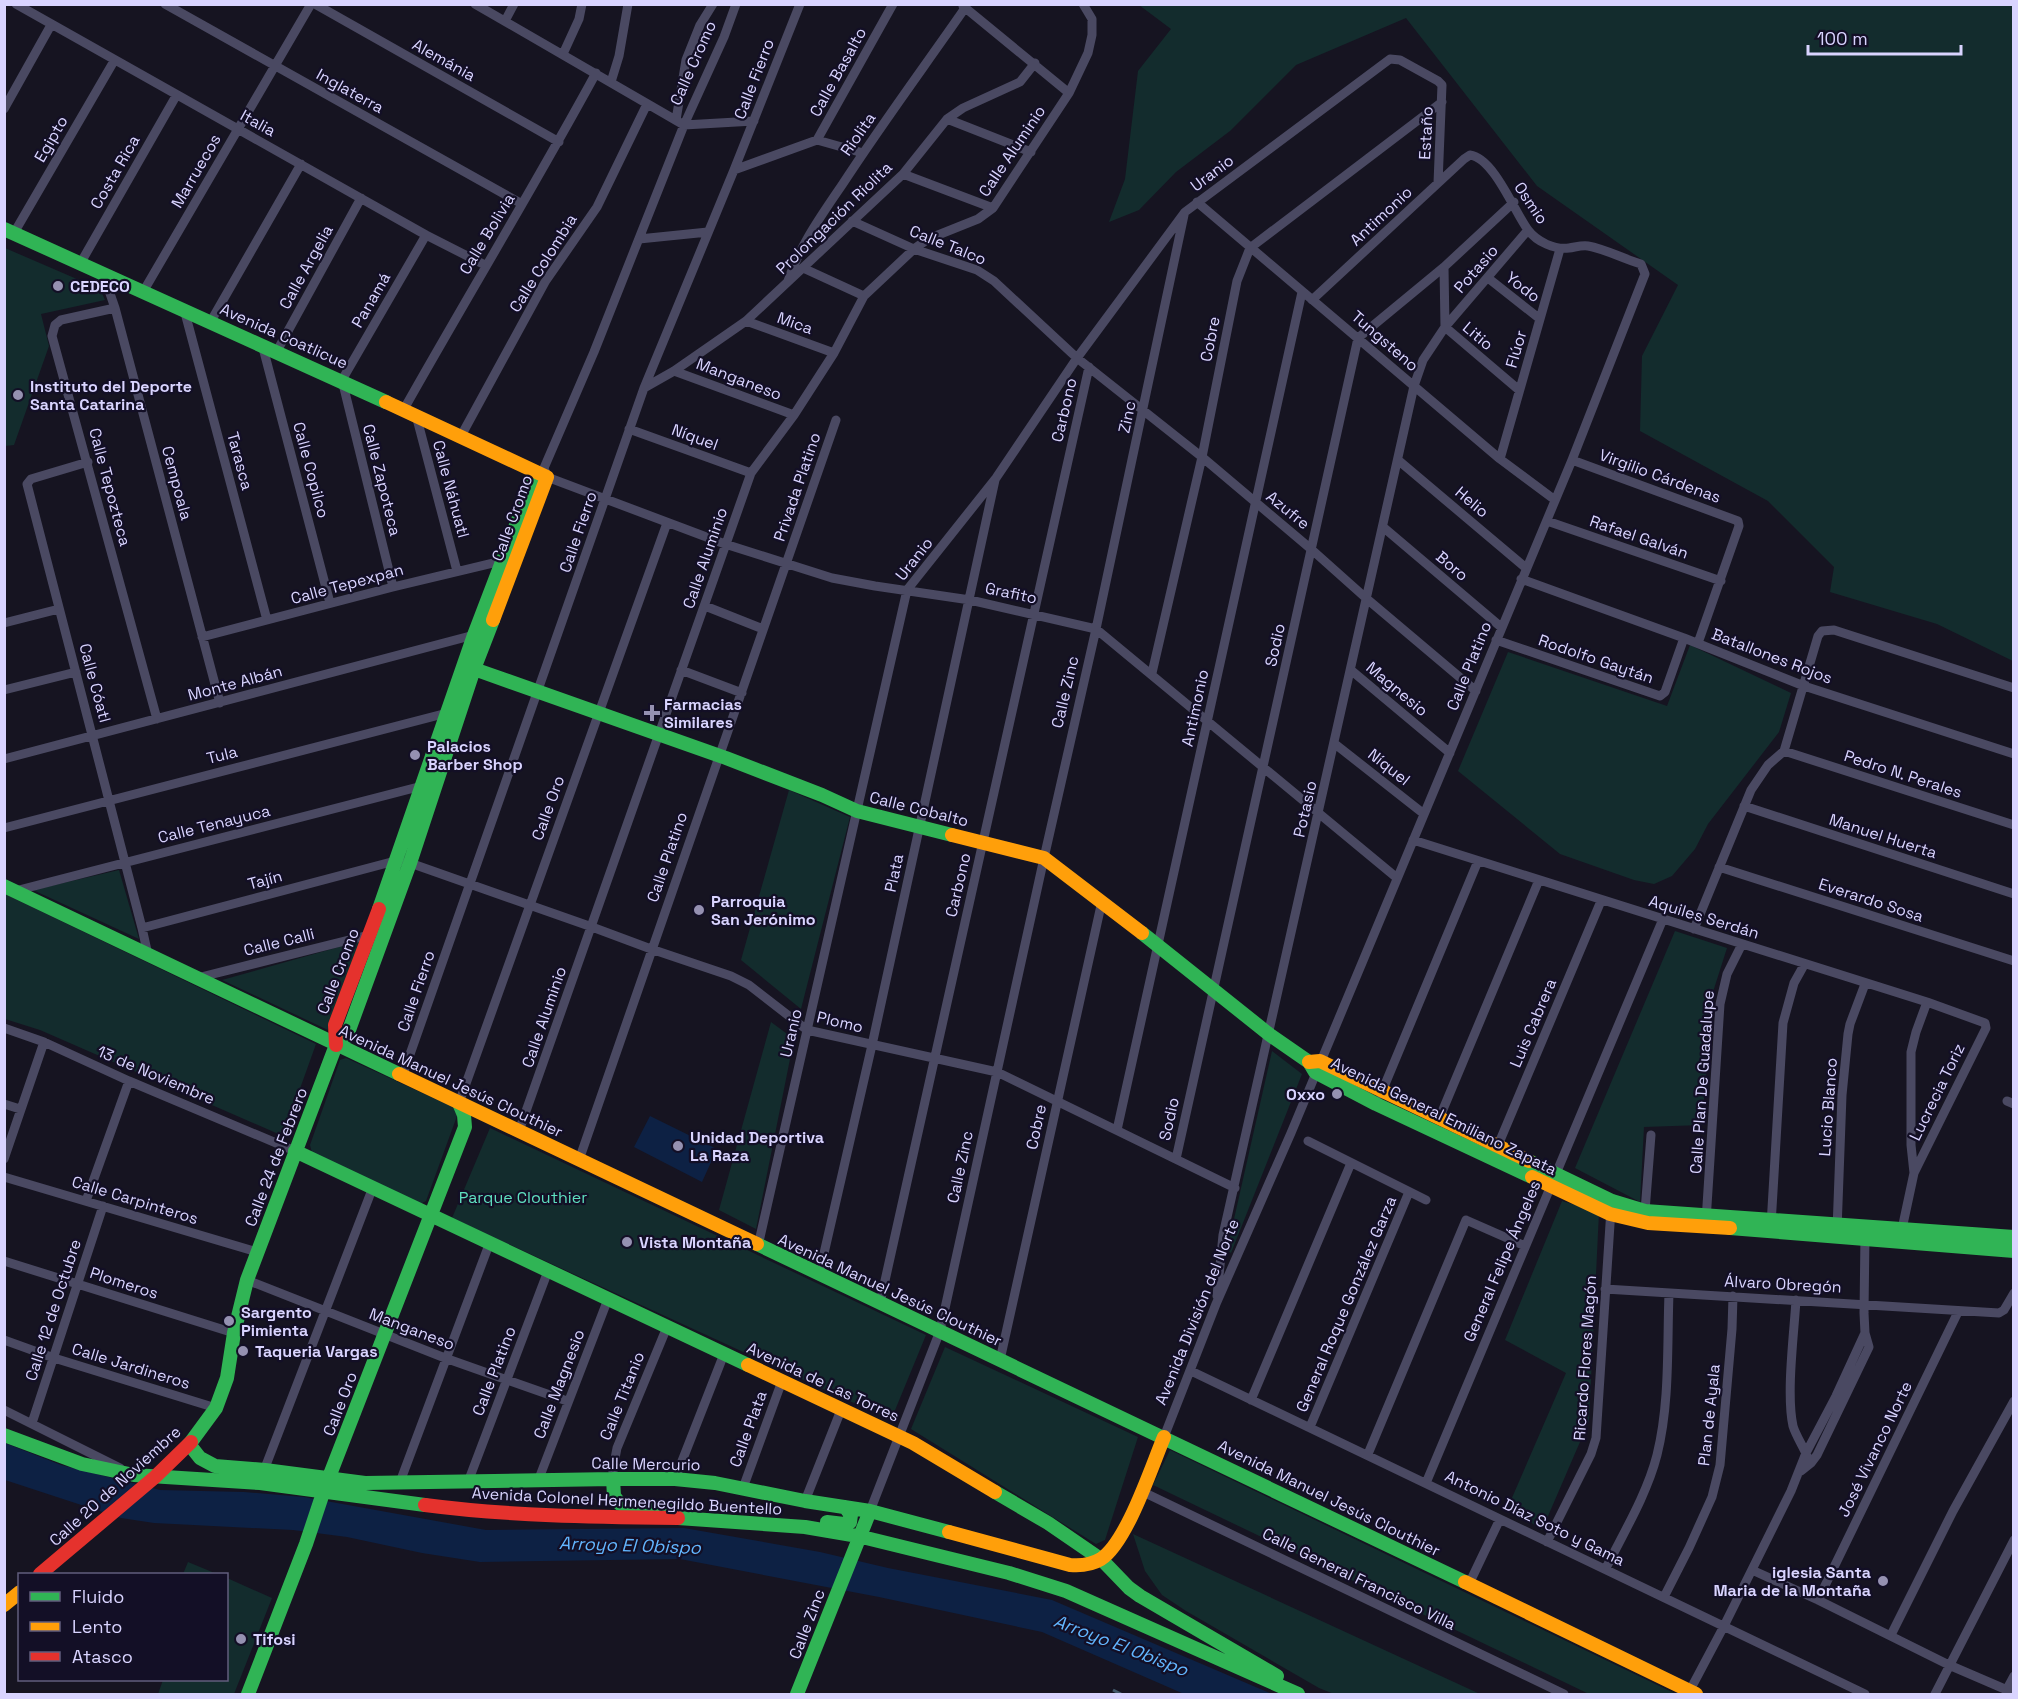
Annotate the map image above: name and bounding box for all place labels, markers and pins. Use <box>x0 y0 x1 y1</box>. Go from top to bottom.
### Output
place label: CEDECO <box>70 276 130 297</box>
marker: CEDECO <box>51 279 65 293</box>
place label: Instituto del Deporte Santa Catarina <box>30 376 192 415</box>
marker: Instituto del Deporte Santa Catarina <box>11 388 25 402</box>
place label: Farmacias Similares <box>664 694 742 733</box>
marker: Farmacias Similares <box>645 706 659 720</box>
place label: Palacios Barber Shop <box>427 736 523 775</box>
marker: Palacios Barber Shop <box>408 748 422 762</box>
place label: Parroquia San Jerónimo <box>711 891 816 930</box>
marker: Parroquia San Jerónimo <box>692 903 706 917</box>
place label: Oxxo <box>1286 1084 1325 1105</box>
marker: Oxxo <box>1330 1087 1344 1101</box>
place label: Unidad Deportiva La Raza <box>690 1127 824 1166</box>
marker: Unidad Deportiva La Raza <box>671 1139 685 1153</box>
place label: Vista Montaña <box>639 1232 751 1253</box>
marker: Vista Montaña <box>620 1235 634 1249</box>
place label: Sargento Pimienta <box>241 1302 312 1341</box>
marker: Sargento Pimienta <box>222 1314 236 1328</box>
place label: Taqueria Vargas <box>255 1341 378 1362</box>
marker: Taqueria Vargas <box>236 1344 250 1358</box>
place label: iglesia Santa Maria de la Montaña <box>1713 1562 1871 1601</box>
marker: iglesia Santa Maria de la Montaña <box>1876 1574 1890 1588</box>
place label: Tifosi <box>253 1629 296 1650</box>
marker: Tifosi <box>234 1632 248 1646</box>

